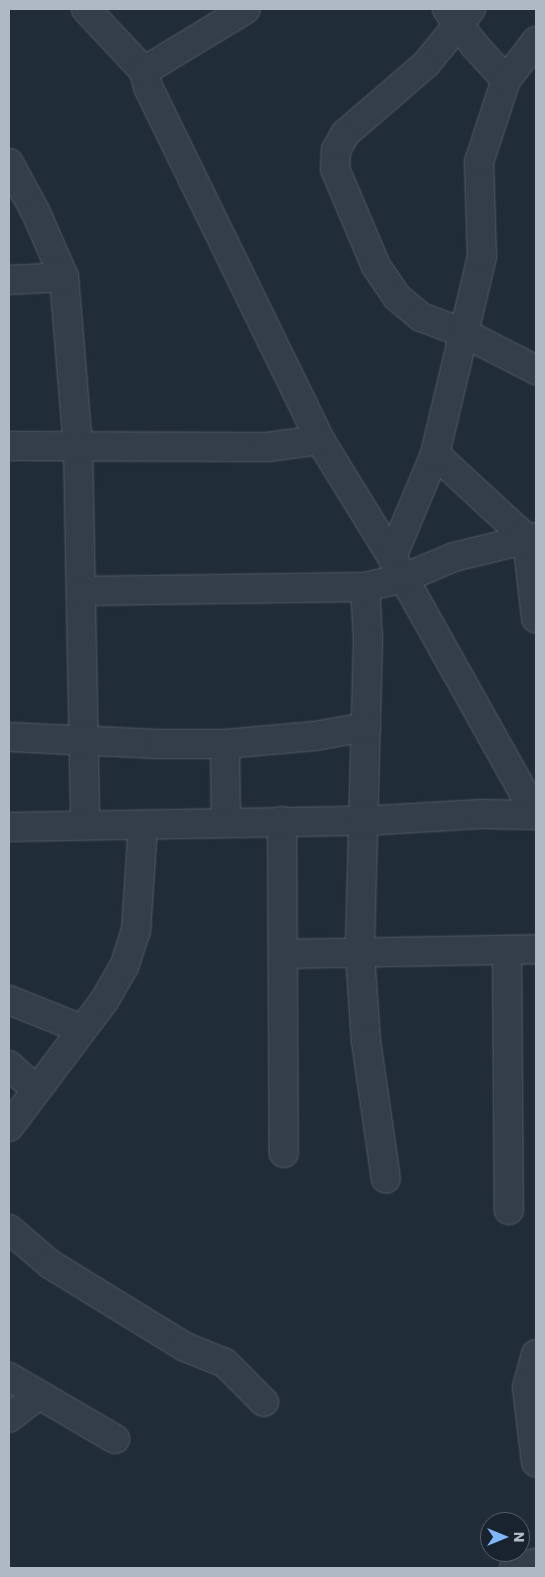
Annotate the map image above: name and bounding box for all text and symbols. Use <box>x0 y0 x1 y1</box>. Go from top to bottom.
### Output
north arrow <box>480 1512 530 1562</box>
text: N <box>509 1532 529 1542</box>

